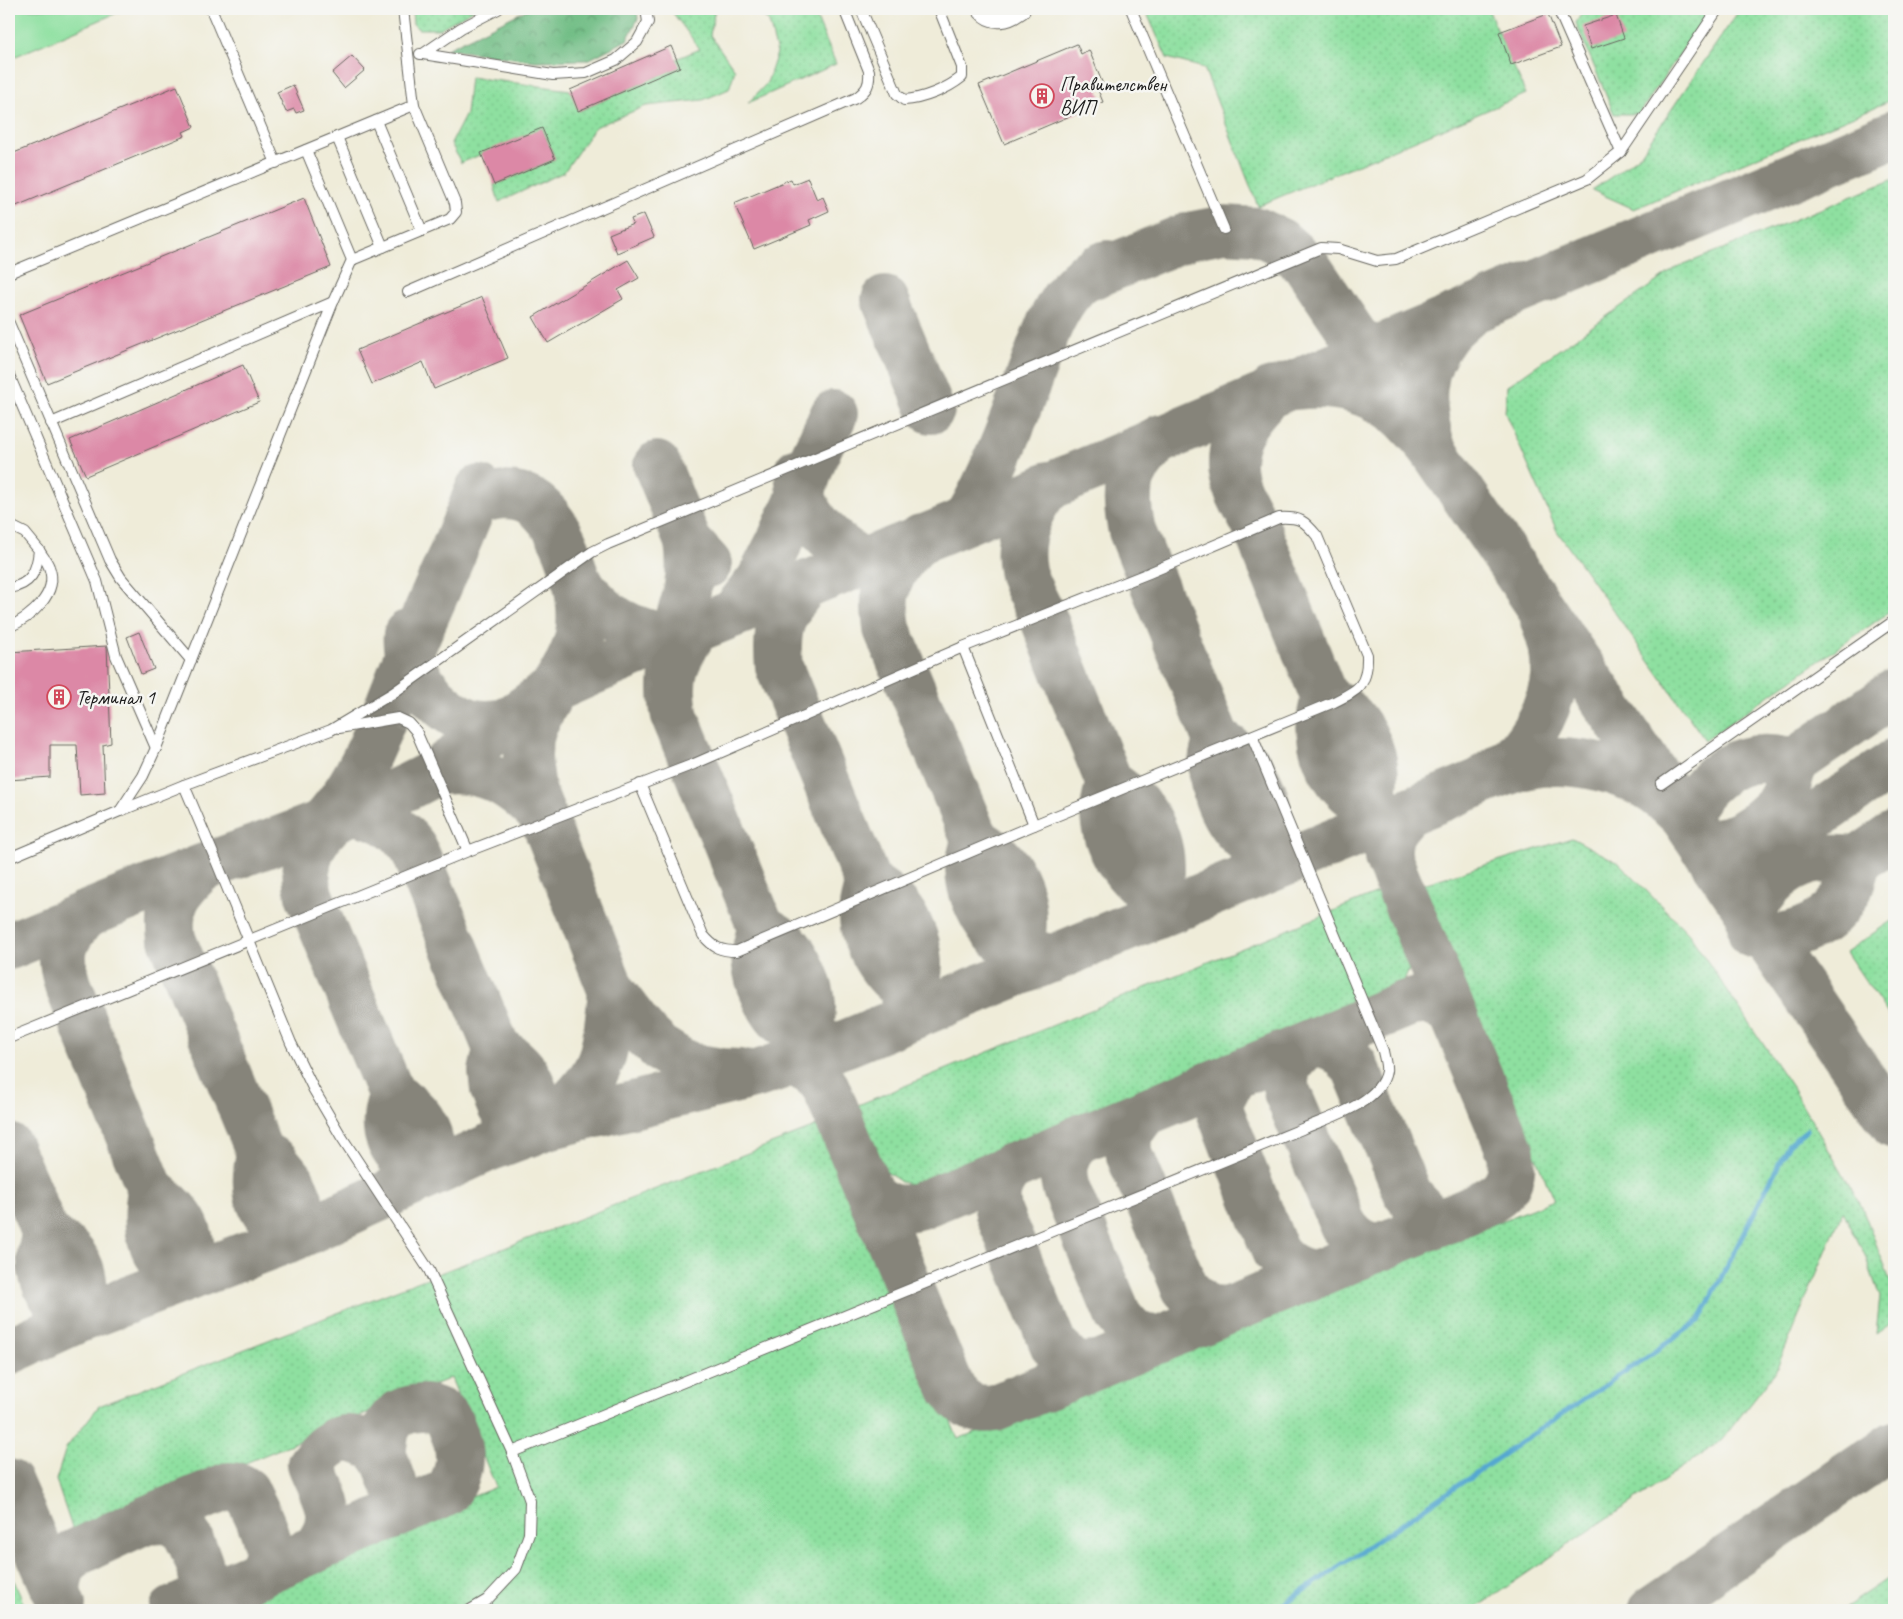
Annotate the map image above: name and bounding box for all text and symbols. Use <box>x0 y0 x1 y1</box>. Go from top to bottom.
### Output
place label: Правителствен ВИП <box>1060 72 1168 120</box>
building icon: Правителствен ВИП <box>1029 83 1055 109</box>
building icon: Терминал 1 <box>46 684 72 710</box>
place label: Терминал 1 <box>76 685 156 710</box>

